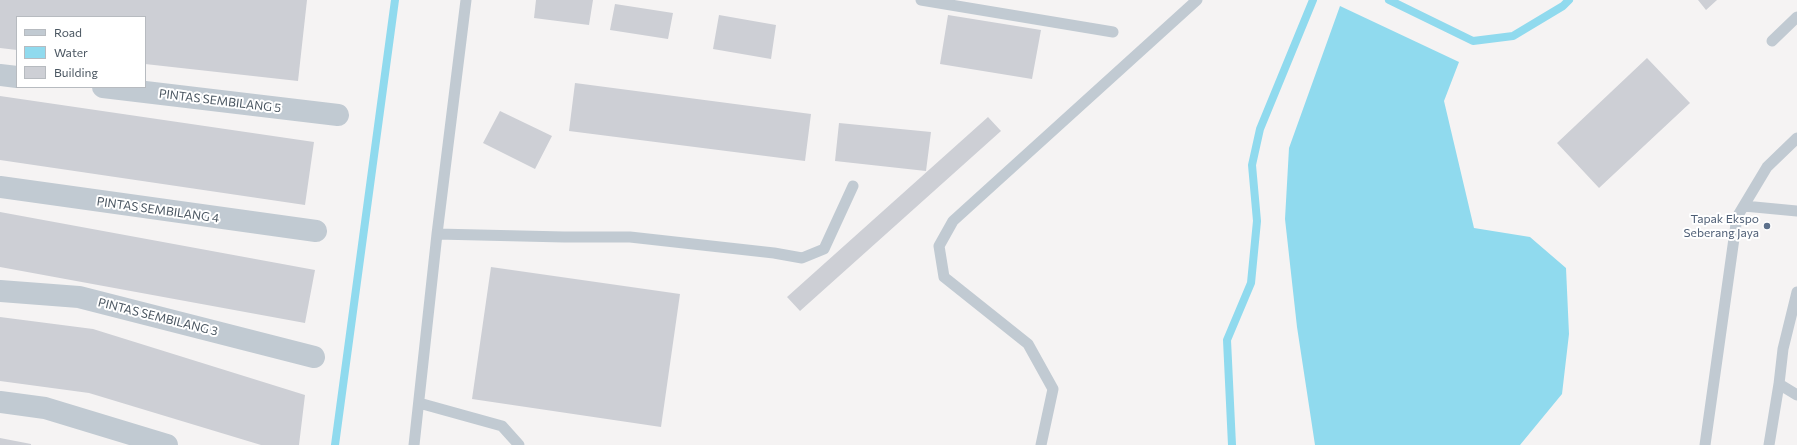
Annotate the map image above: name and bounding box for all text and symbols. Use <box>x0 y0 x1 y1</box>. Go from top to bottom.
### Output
legend <box>16 16 146 88</box>
text: Road <box>54 25 82 39</box>
text: Water <box>54 45 88 59</box>
text: Building <box>54 65 98 79</box>
street label: PINTAS SEMBILANG 5 <box>158 86 282 116</box>
street label: PINTAS SEMBILANG 4 <box>96 194 220 226</box>
place label: Tapak Ekspo Seberang Jaya <box>1684 212 1759 240</box>
marker: Tapak Ekspo Seberang Jaya <box>1762 221 1772 231</box>
street label: PINTAS SEMBILANG 3 <box>97 295 219 339</box>

